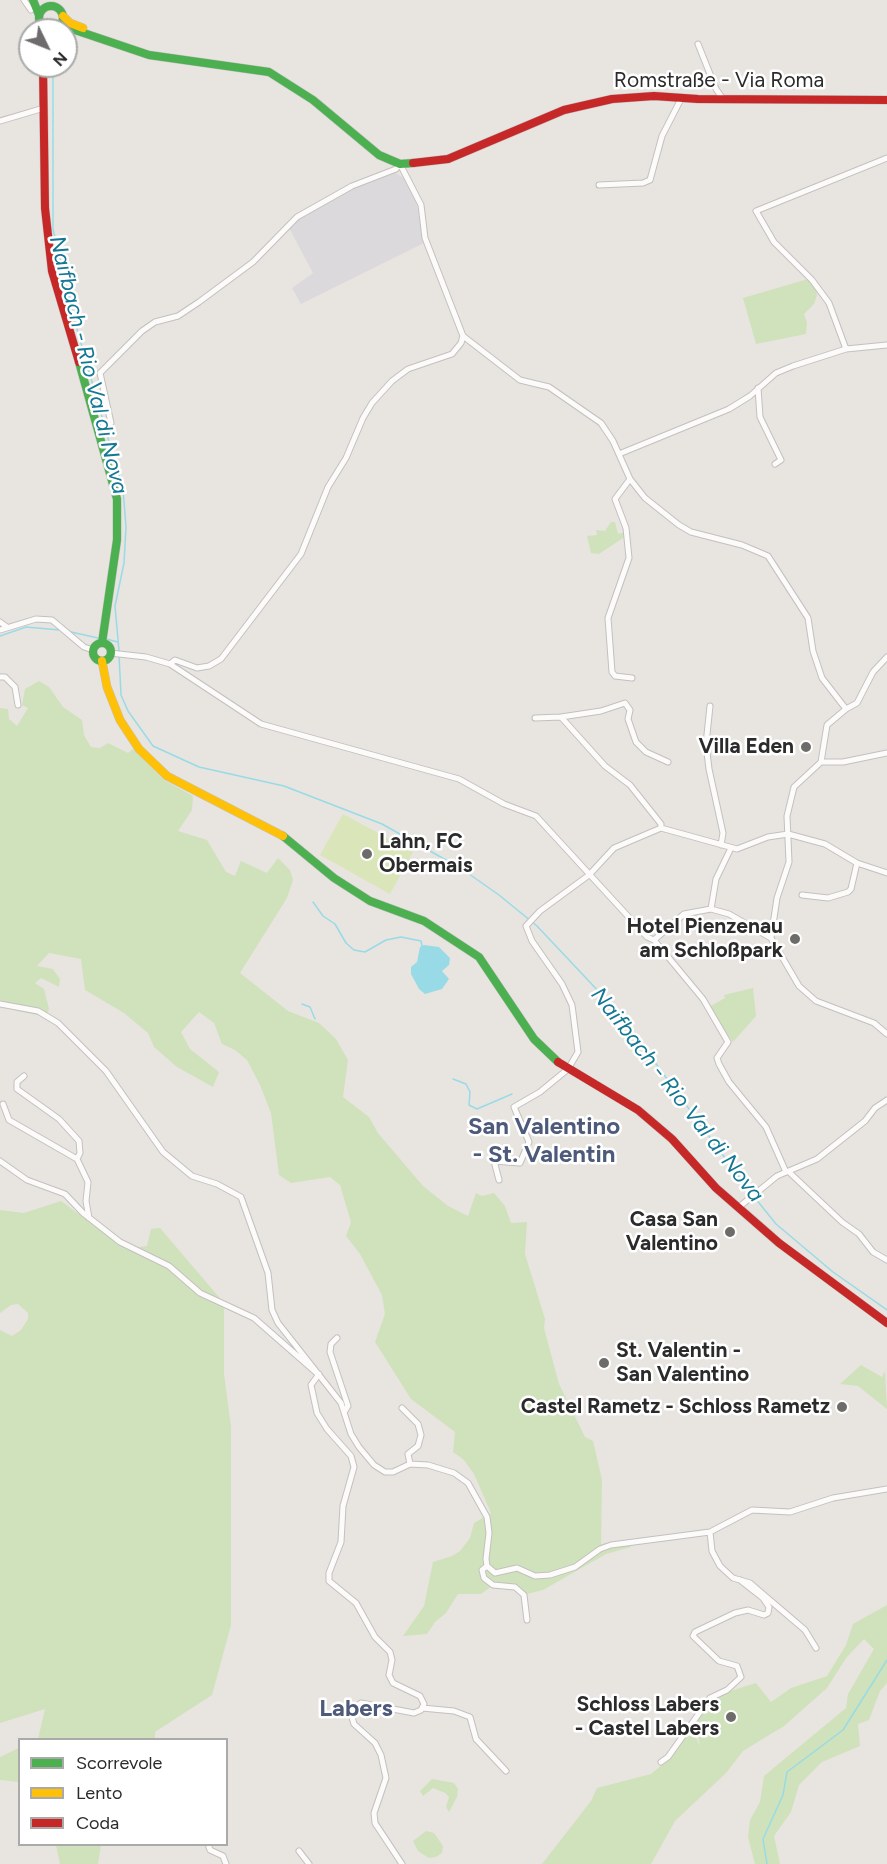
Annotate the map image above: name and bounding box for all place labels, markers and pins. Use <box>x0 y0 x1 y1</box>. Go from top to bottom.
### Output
place label: Villa Eden <box>698 734 794 760</box>
marker: Villa Eden <box>799 740 813 754</box>
place label: Lahn, FC Obermais <box>379 829 472 879</box>
marker: Lahn, FC Obermais <box>360 847 374 861</box>
place label: Hotel Pienzenau am Schloßpark <box>627 914 783 964</box>
marker: Hotel Pienzenau am Schloßpark <box>788 932 802 946</box>
place label: Casa San Valentino <box>626 1207 718 1257</box>
marker: Casa San Valentino <box>723 1225 737 1239</box>
place label: St. Valentin - San Valentino <box>616 1338 749 1388</box>
marker: St. Valentin - San Valentino <box>597 1356 611 1370</box>
place label: Castel Rametz - Schloss Rametz <box>521 1394 830 1420</box>
marker: Castel Rametz - Schloss Rametz <box>835 1400 849 1414</box>
place label: Schloss Labers - Castel Labers <box>575 1692 719 1742</box>
marker: Schloss Labers - Castel Labers <box>724 1710 738 1724</box>

